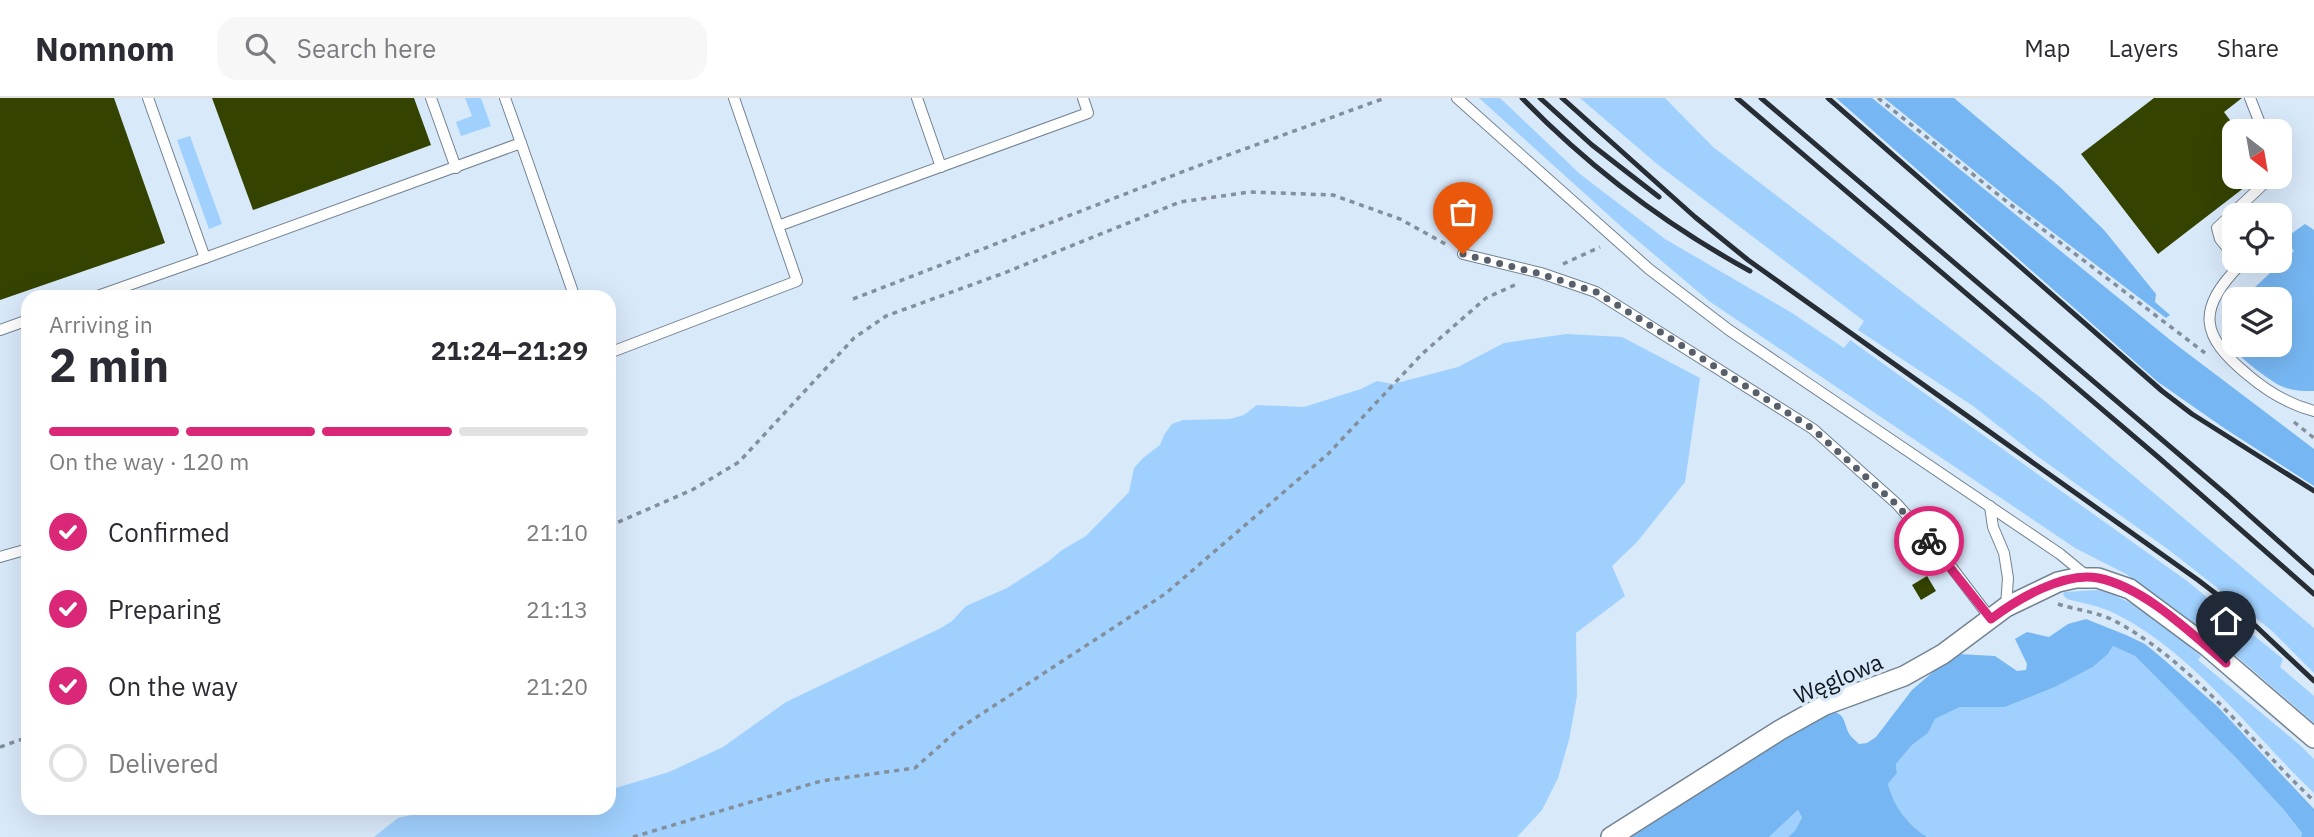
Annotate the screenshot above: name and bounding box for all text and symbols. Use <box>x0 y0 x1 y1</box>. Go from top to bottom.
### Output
search box <box>217 17 707 80</box>
text: Nomnom <box>35 27 175 70</box>
icon: search <box>241 29 279 67</box>
text: Search here <box>297 31 436 65</box>
text: Map <box>2024 32 2071 64</box>
text: Layers <box>2109 32 2179 64</box>
text: Share <box>2217 32 2279 64</box>
north arrow <box>2222 119 2292 189</box>
map controls <box>2222 119 2292 357</box>
pin <box>1433 182 1493 254</box>
icon: bag <box>1444 193 1482 231</box>
button: locate <box>2222 203 2292 273</box>
button: layers <box>2222 287 2292 357</box>
text: Arriving in <box>49 309 153 339</box>
text: 21:24–21:29 <box>431 333 588 367</box>
text: 2 min <box>49 335 169 395</box>
text: On the way · 120 m <box>49 446 249 476</box>
courier <box>1894 506 1964 576</box>
icon: check <box>49 513 87 551</box>
text: Confirmed <box>108 515 230 549</box>
text: 21:10 <box>526 517 588 547</box>
icon: bike <box>1910 522 1948 560</box>
icon: check <box>49 590 87 628</box>
pin <box>2196 591 2256 663</box>
text: Preparing <box>108 592 221 626</box>
text: 21:13 <box>526 594 588 624</box>
icon: home <box>2207 602 2245 640</box>
street label: Węglowa <box>1789 646 1887 710</box>
icon: check <box>49 667 87 705</box>
text: On the way <box>108 669 238 703</box>
text: 21:20 <box>526 671 588 701</box>
text: Delivered <box>108 746 219 780</box>

